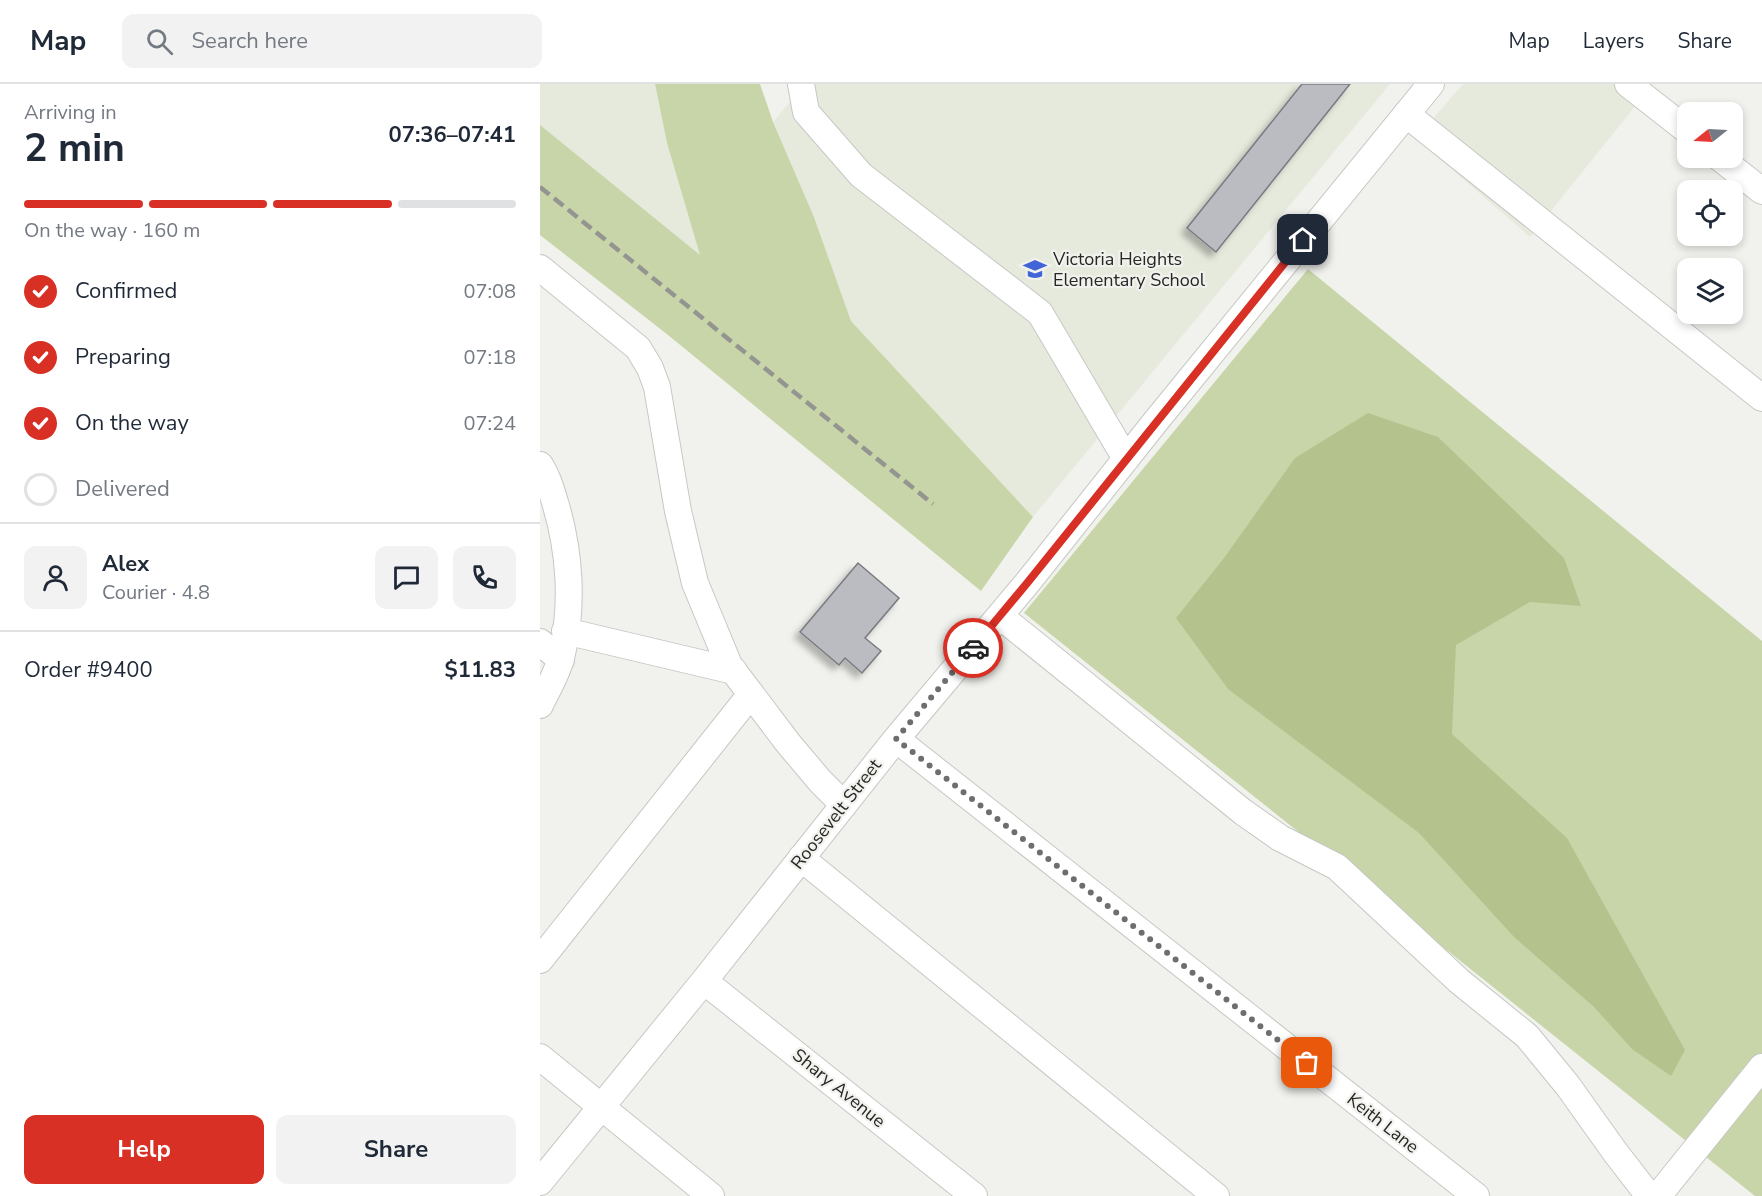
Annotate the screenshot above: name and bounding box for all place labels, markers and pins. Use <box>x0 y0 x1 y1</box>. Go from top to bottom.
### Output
pin <box>1277 214 1328 265</box>
place label: Victoria Heights Elementary School <box>1052 247 1206 292</box>
school or university icon: Victoria Heights Elementary School <box>1022 256 1048 282</box>
pin <box>1281 1037 1332 1088</box>

